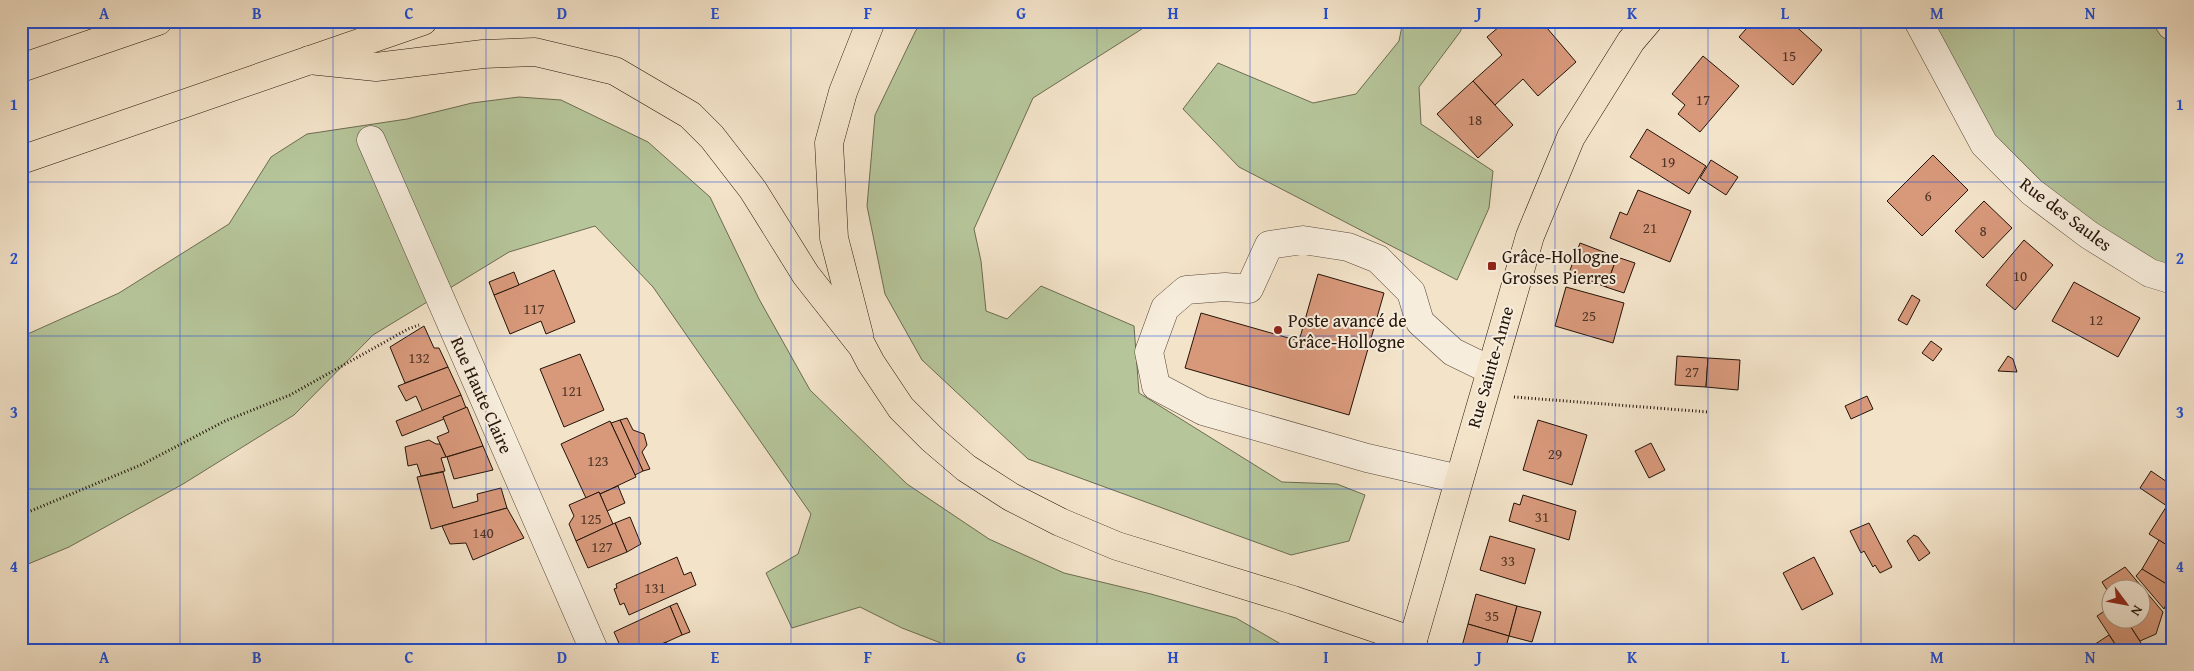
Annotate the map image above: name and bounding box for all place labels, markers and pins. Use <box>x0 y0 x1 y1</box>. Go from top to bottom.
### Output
place label: Grâce-Hollogne Grosses Pierres <box>1502 243 1619 291</box>
marker: Grâce-Hollogne Grosses Pierres <box>1486 260 1498 272</box>
place label: Poste avancé de Grâce-Hollogne <box>1288 307 1407 355</box>
marker: Poste avancé de Grâce-Hollogne <box>1272 324 1284 336</box>

